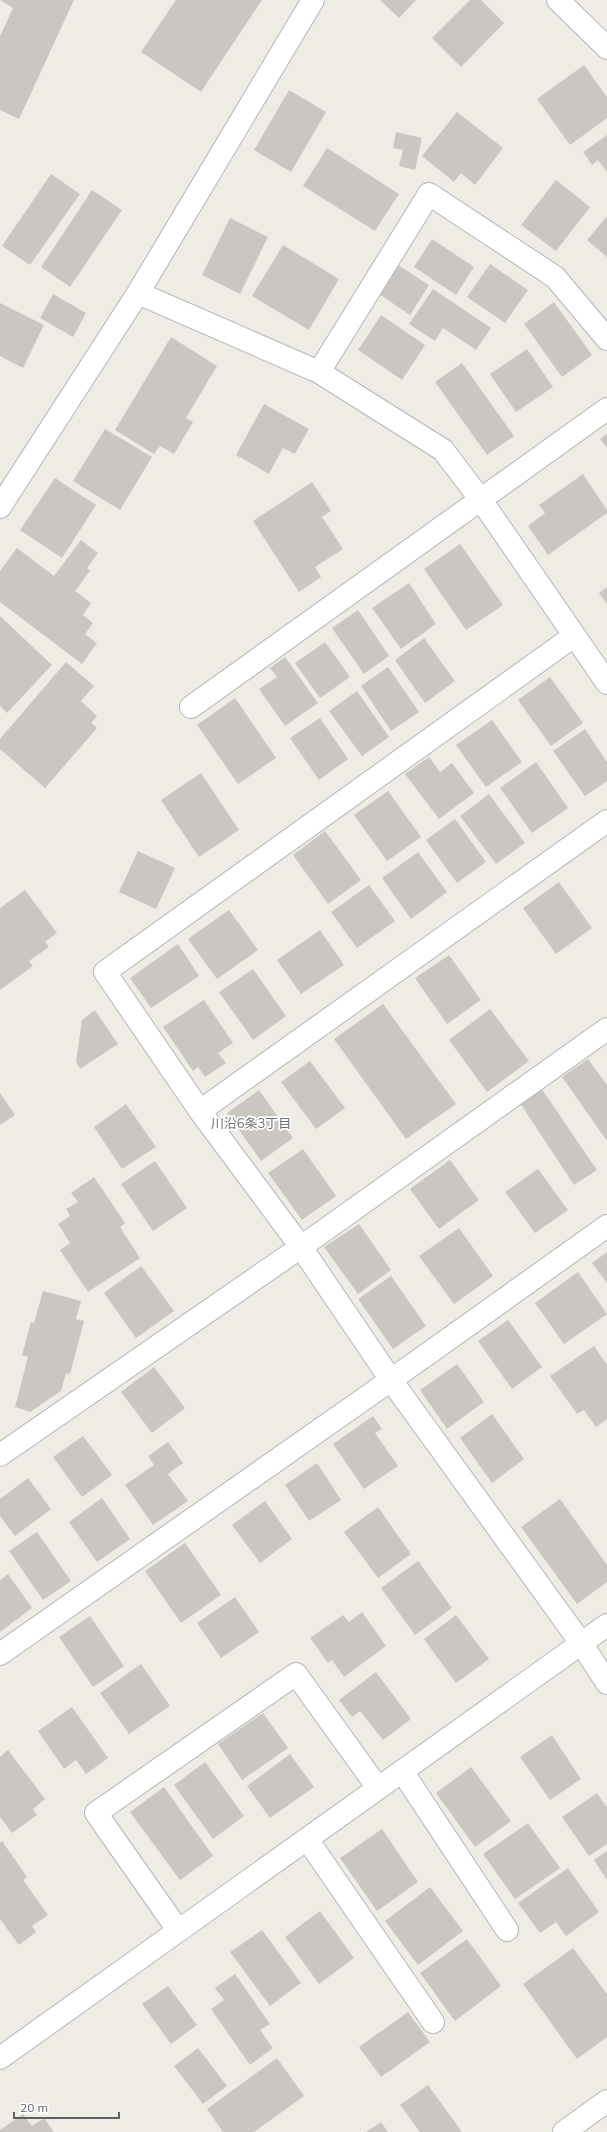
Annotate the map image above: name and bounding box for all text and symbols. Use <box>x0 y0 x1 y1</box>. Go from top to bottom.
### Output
district label: 川沿6条3丁目 <box>211 1115 291 1131</box>
scale bar <box>14 2094 119 2120</box>
text: 20 m <box>20 2100 48 2115</box>

